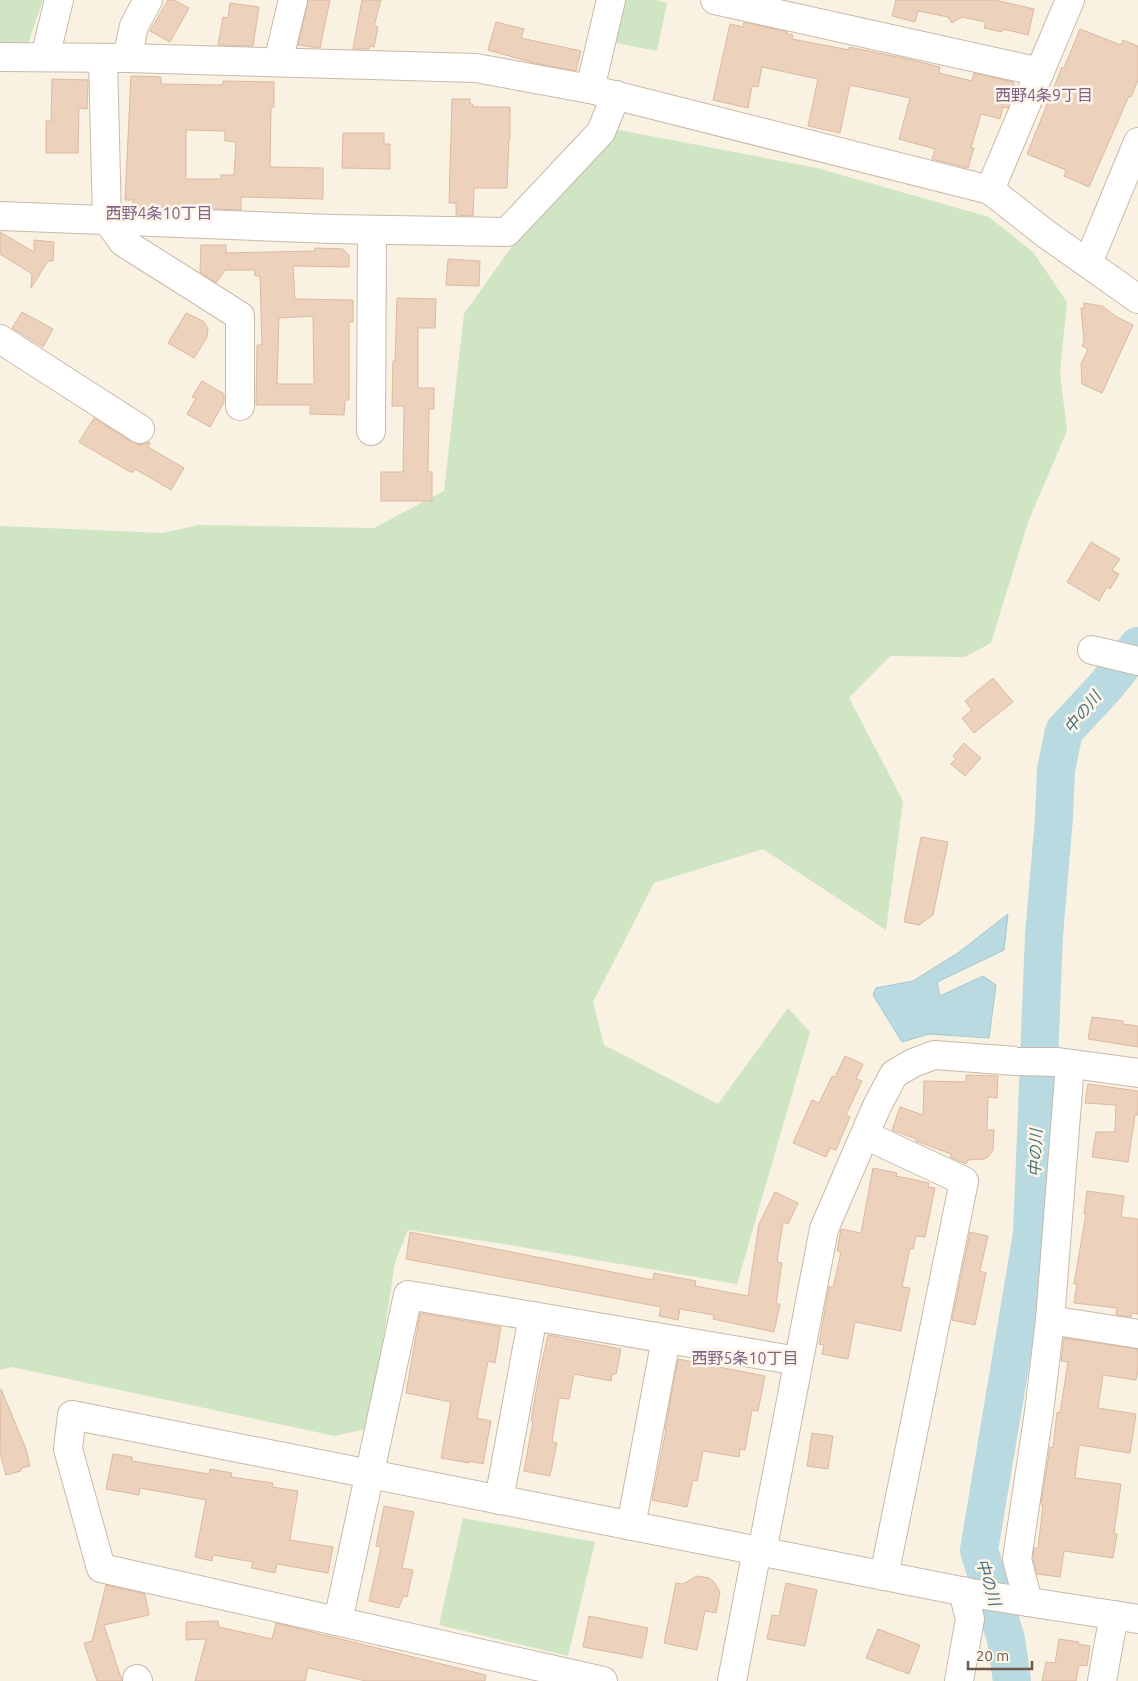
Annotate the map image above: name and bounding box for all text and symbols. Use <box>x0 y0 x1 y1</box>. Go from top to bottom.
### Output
district label: 西野4条9丁目 <box>995 86 1093 104</box>
district label: 西野4条10丁目 <box>105 204 213 222</box>
water label: 中の川 <box>1060 686 1105 736</box>
water label: 中の川 <box>1025 1127 1045 1177</box>
district label: 西野5条10丁目 <box>691 1349 799 1367</box>
water label: 中の川 <box>973 1556 1005 1609</box>
scale bar <box>968 1638 1032 1670</box>
text: 20 m <box>976 1647 1009 1664</box>

